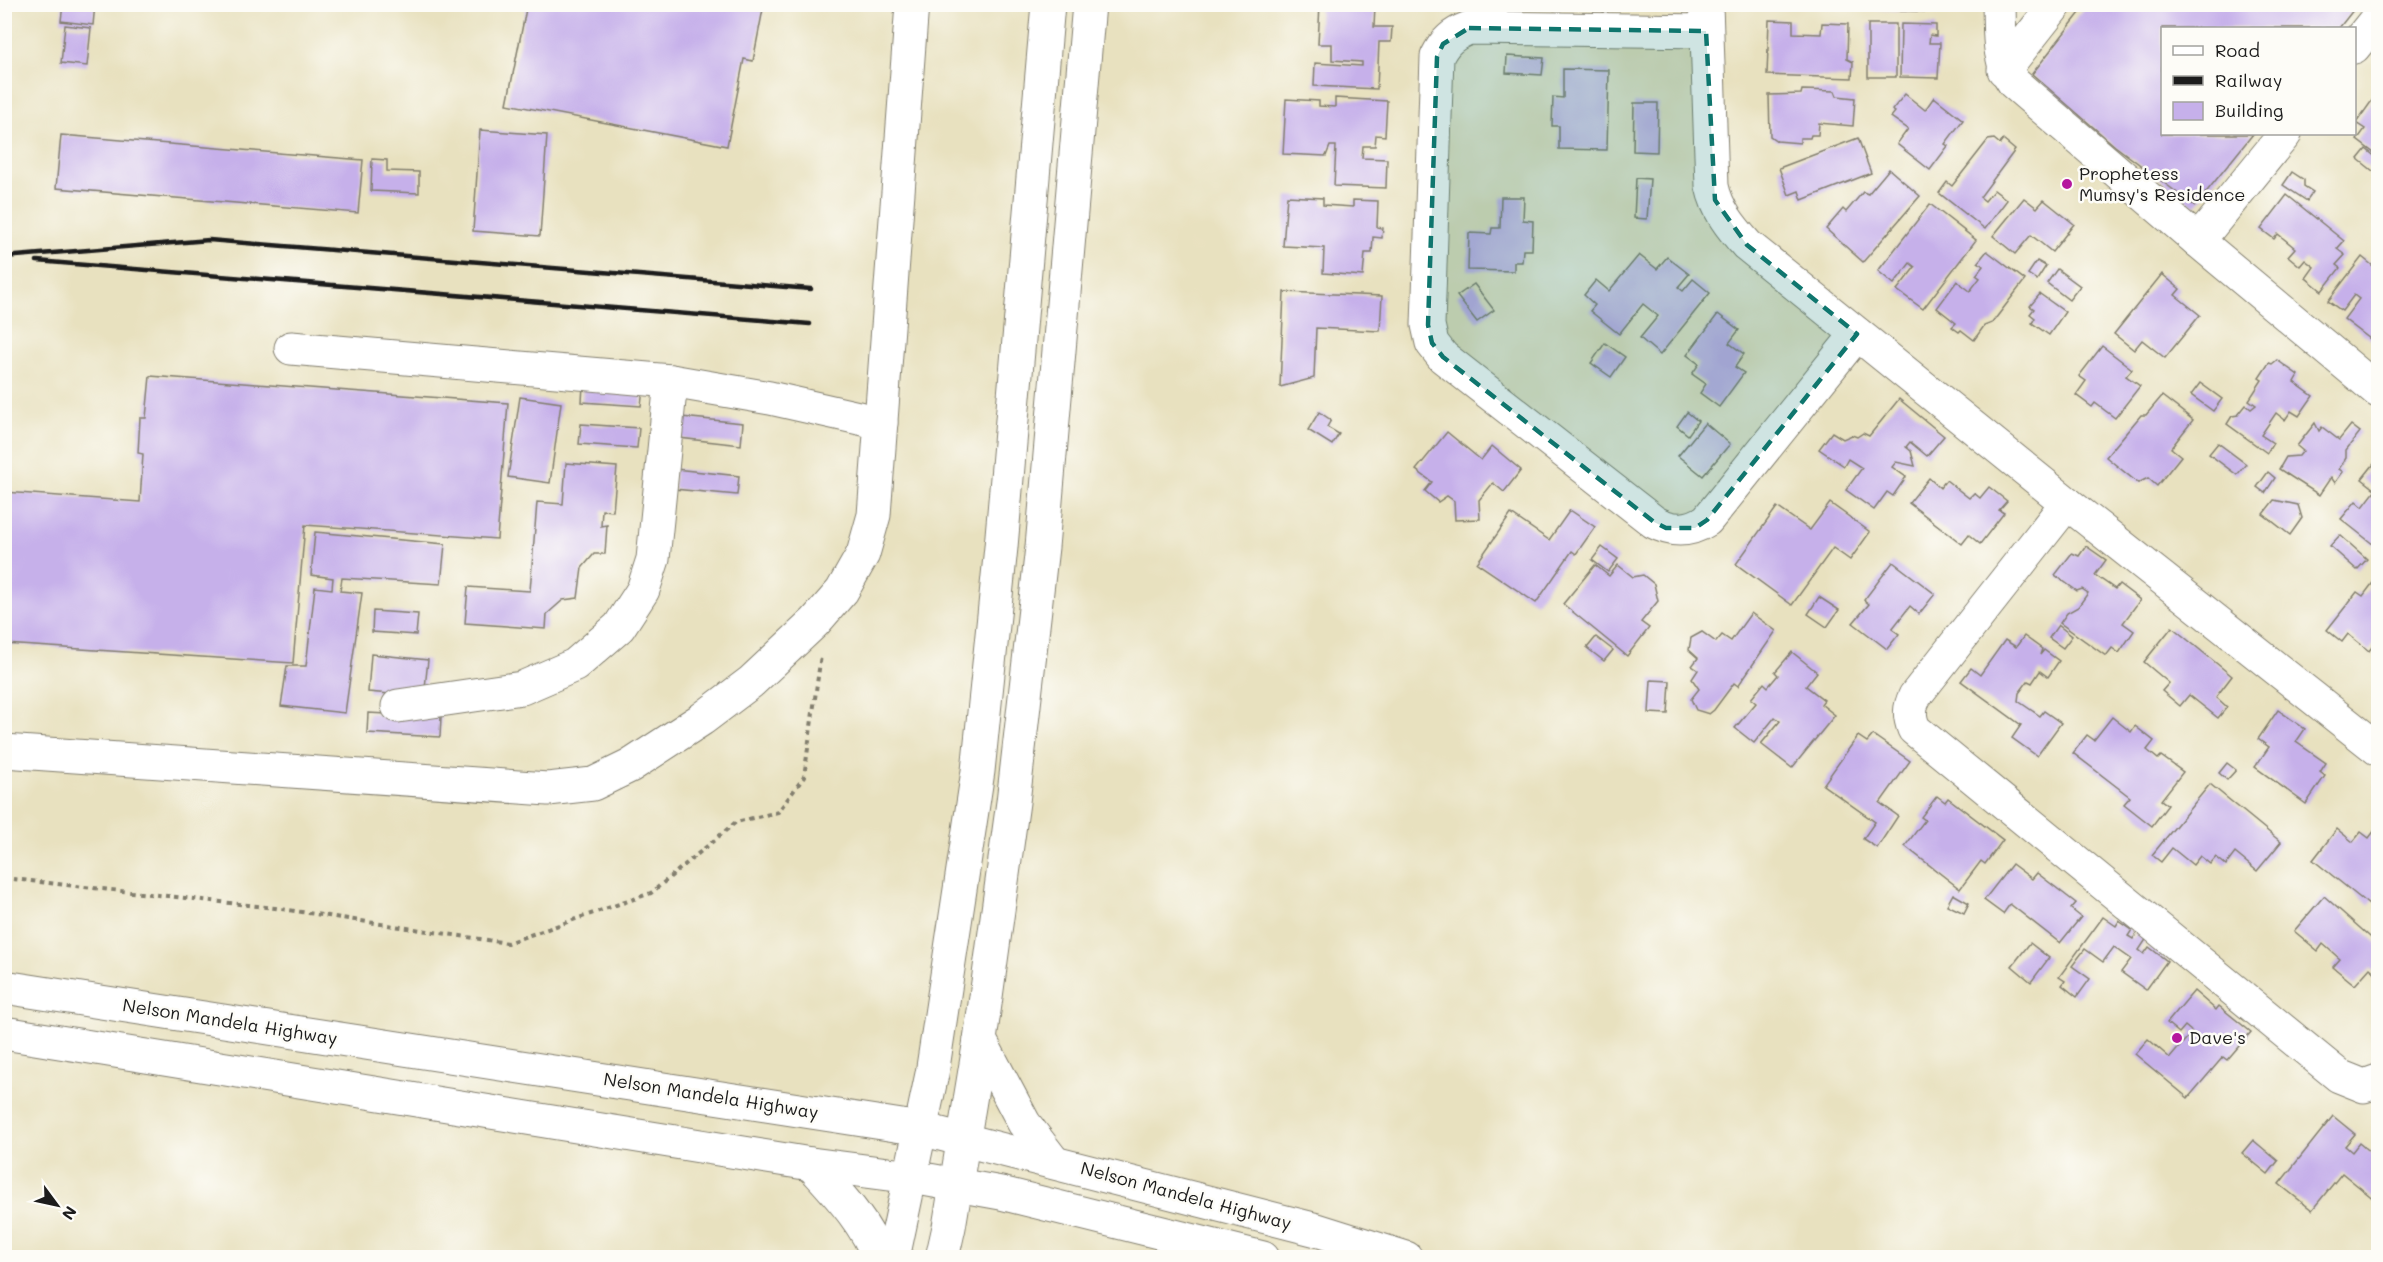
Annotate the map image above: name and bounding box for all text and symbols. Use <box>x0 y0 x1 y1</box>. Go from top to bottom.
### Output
legend <box>2161 27 2356 135</box>
text: Road <box>2215 38 2260 62</box>
text: Railway <box>2215 68 2282 92</box>
text: Building <box>2215 98 2283 122</box>
place label: Prophetess Mumsy's Residence <box>2079 161 2245 206</box>
marker: Prophetess Mumsy's Residence <box>2060 177 2074 191</box>
street label: Nelson Mandela Highway <box>121 992 339 1050</box>
place label: Dave's <box>2189 1025 2246 1049</box>
marker: Dave's <box>2170 1031 2184 1045</box>
street label: Nelson Mandela Highway <box>602 1066 820 1124</box>
street label: Nelson Mandela Highway <box>1078 1155 1294 1235</box>
north arrow <box>27 1175 87 1235</box>
text: N <box>58 1203 82 1224</box>

